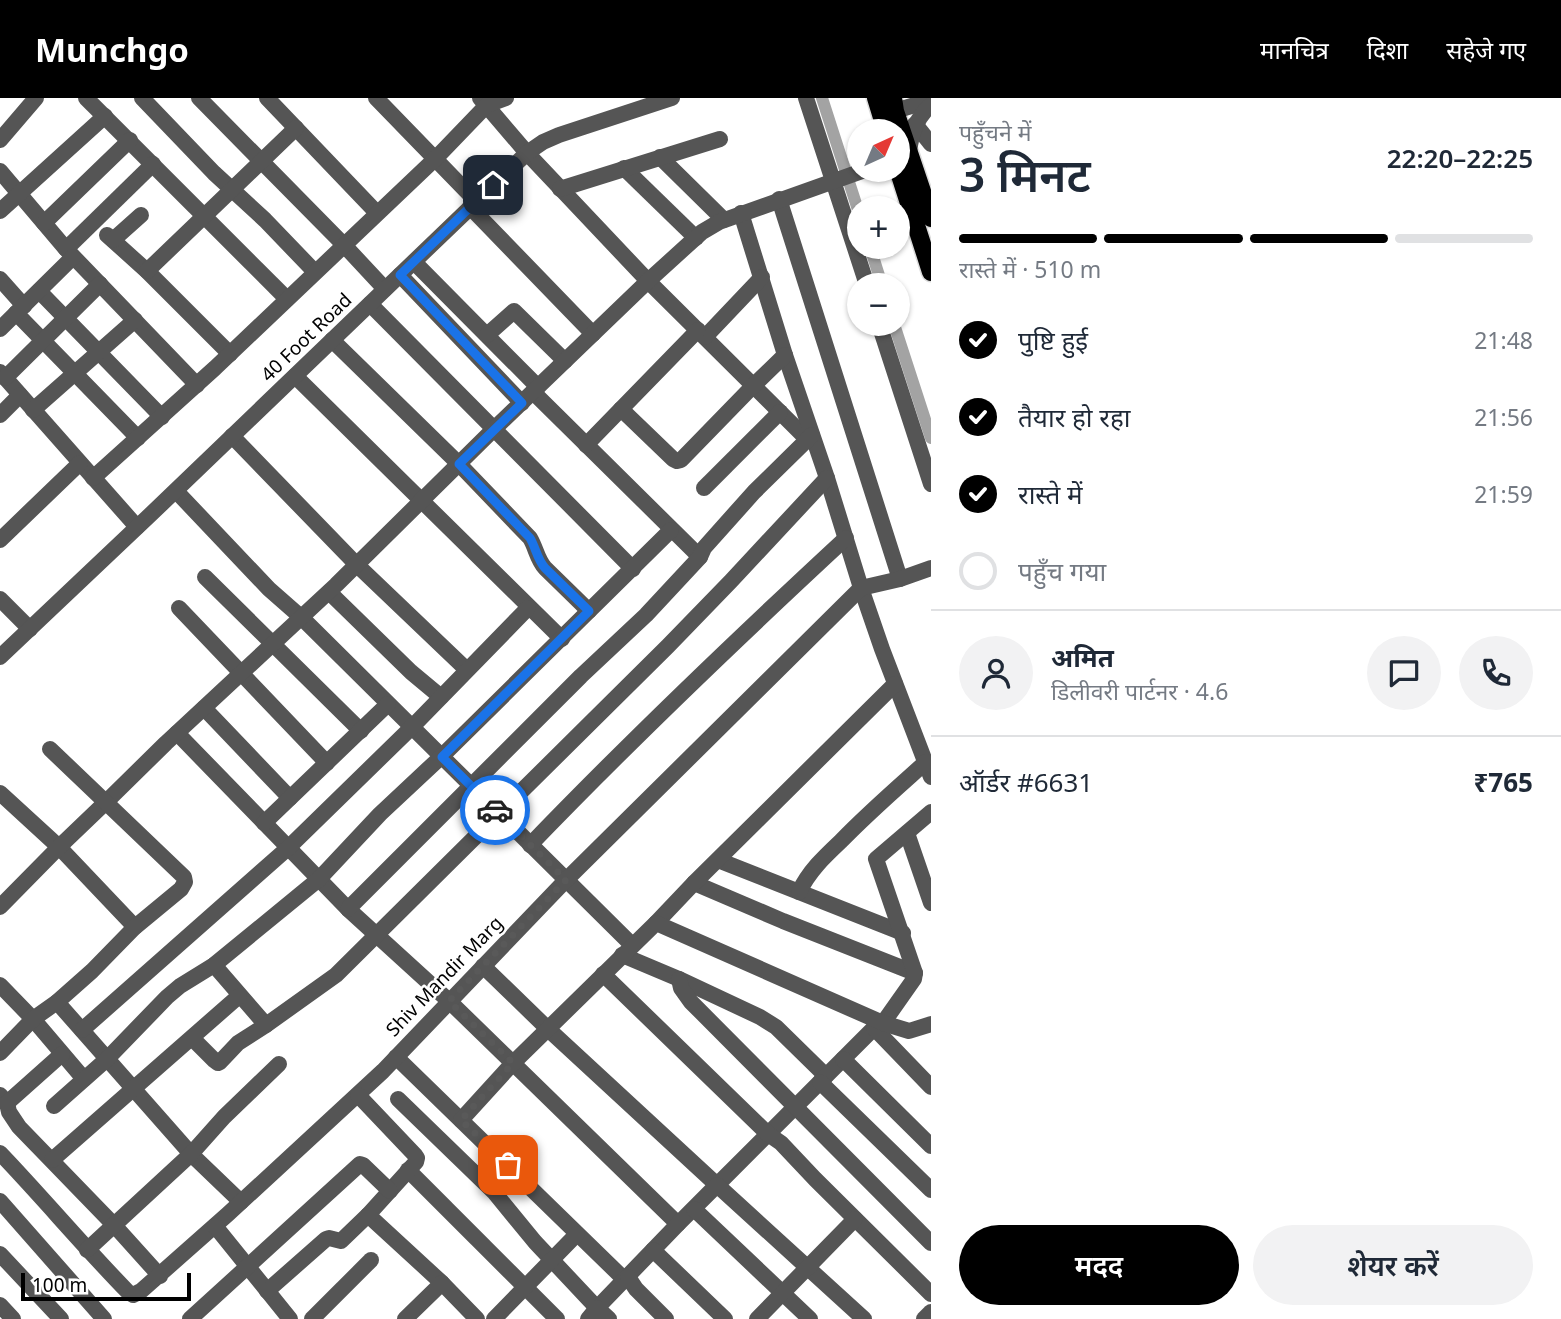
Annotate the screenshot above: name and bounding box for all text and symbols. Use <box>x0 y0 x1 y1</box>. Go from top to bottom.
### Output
text: Munchgo <box>35 27 189 72</box>
text: मानचित्र <box>1260 33 1329 66</box>
text: दिशा <box>1367 33 1408 66</box>
text: सहेजे गए <box>1446 33 1526 66</box>
text: पहुँचने में <box>959 116 1031 148</box>
north arrow <box>847 119 910 182</box>
map controls <box>847 119 910 336</box>
text: 22:20–22:25 <box>1387 140 1533 176</box>
text: 3 मिनट <box>959 143 1091 205</box>
pin <box>463 155 523 215</box>
icon: home <box>474 166 512 204</box>
button: + <box>847 196 910 259</box>
text: रास्ते में · 510 m <box>959 253 1101 285</box>
button: − <box>847 273 910 336</box>
street label: 40 Foot Road <box>255 287 357 387</box>
icon: check <box>959 321 997 359</box>
text: पुष्टि हुई <box>1018 322 1088 358</box>
text: 21:48 <box>1474 324 1533 356</box>
icon: check <box>959 398 997 436</box>
text: तैयार हो रहा <box>1018 399 1131 435</box>
text: 21:56 <box>1474 401 1533 433</box>
icon: check <box>959 475 997 513</box>
text: रास्ते में <box>1018 476 1083 512</box>
text: 21:59 <box>1474 478 1533 510</box>
text: पहुँच गया <box>1018 553 1106 589</box>
button: person <box>959 636 1033 710</box>
button: chat <box>1367 636 1441 710</box>
button: phone <box>1459 636 1533 710</box>
text: अमित <box>1051 639 1114 675</box>
text: डिलीवरी पार्टनर · 4.6 <box>1051 675 1228 707</box>
text: ऑर्डर #6631 <box>959 764 1093 800</box>
text: ₹765 <box>1474 764 1533 800</box>
courier <box>460 775 530 845</box>
icon: car <box>476 791 514 829</box>
street label: Shiv Mandir Marg <box>380 910 508 1042</box>
pin <box>478 1135 538 1195</box>
icon: bag <box>489 1146 527 1184</box>
button: मदद <box>959 1225 1239 1305</box>
button: शेयर करें <box>1253 1225 1533 1305</box>
scale bar <box>21 1270 191 1302</box>
text: 100 m <box>32 1272 87 1298</box>

